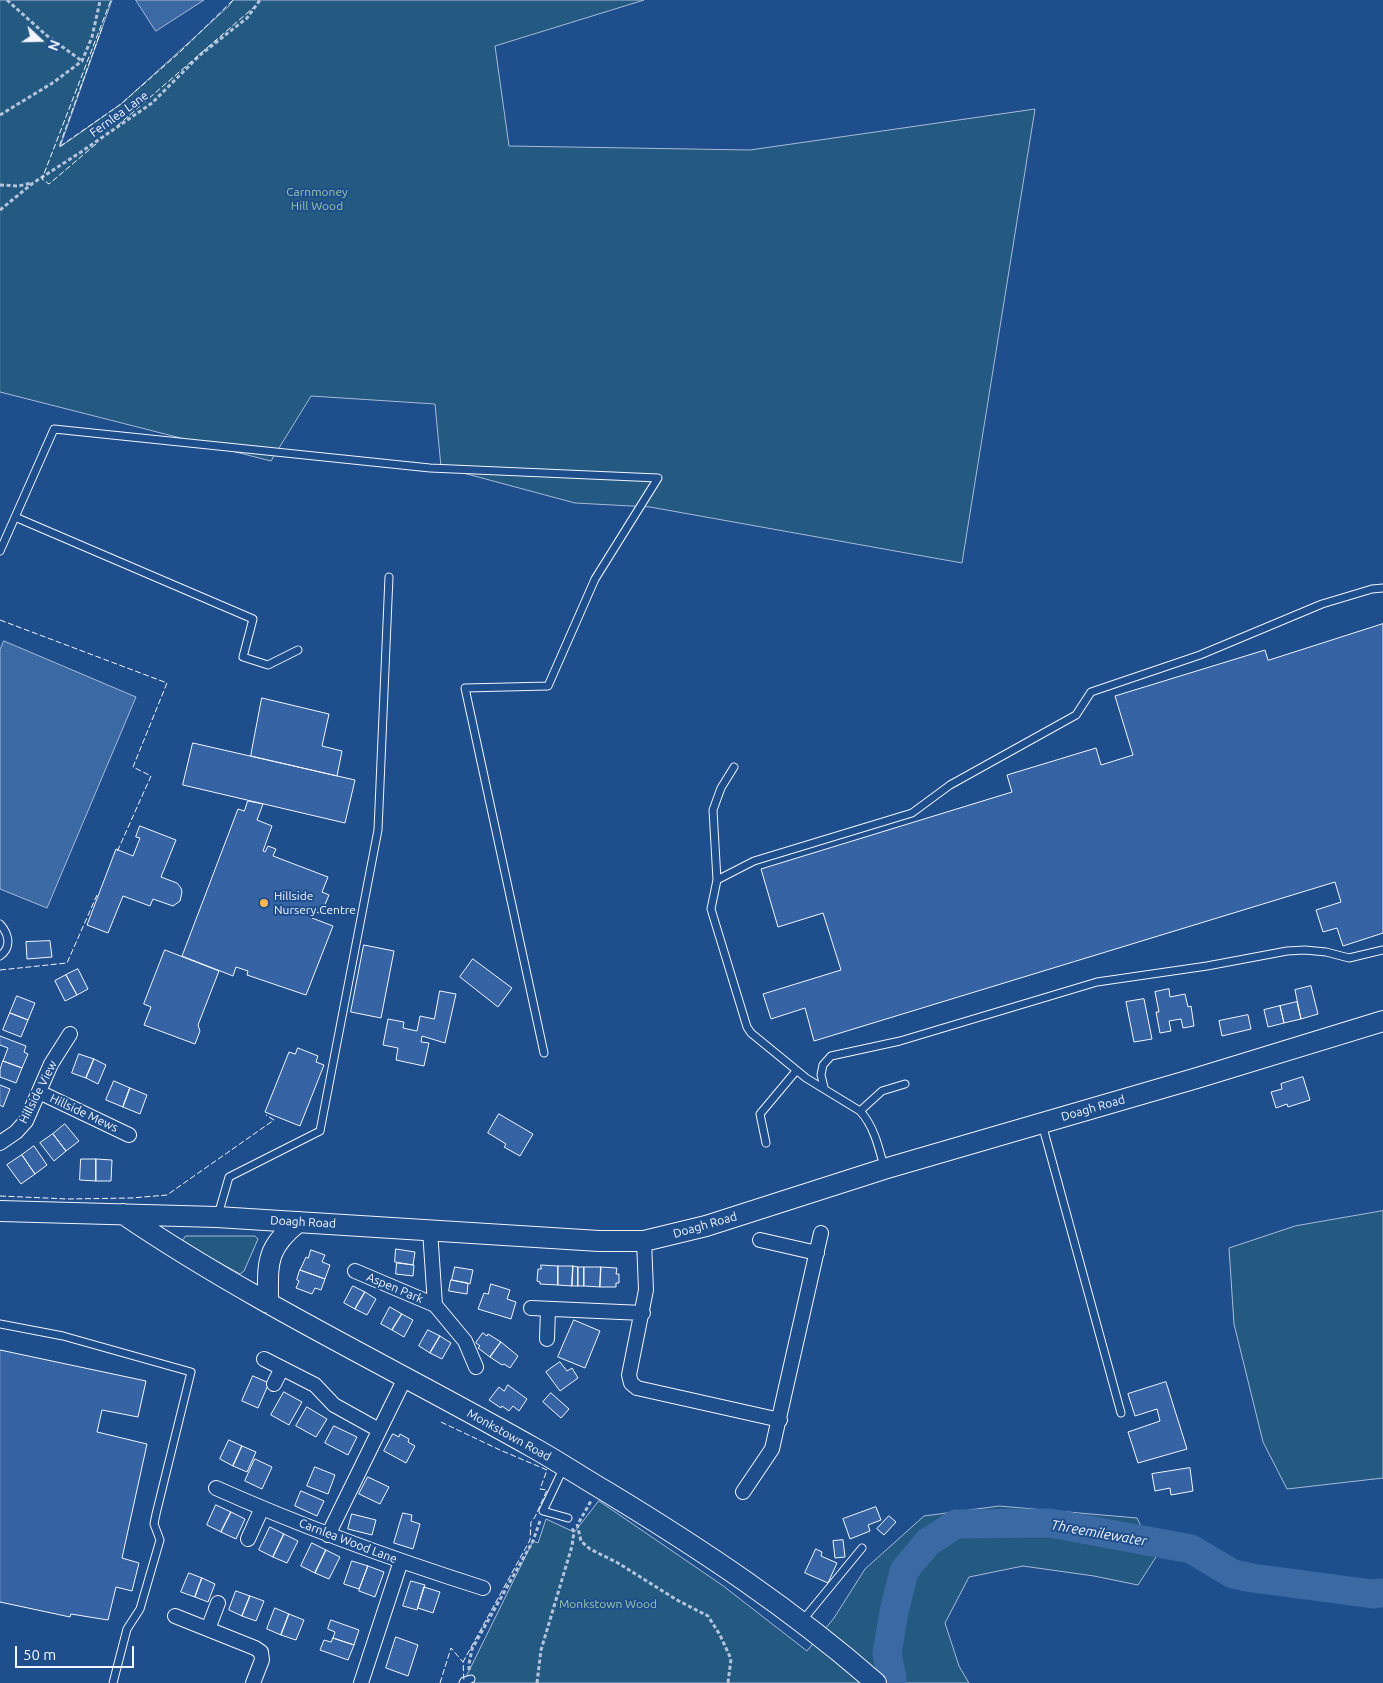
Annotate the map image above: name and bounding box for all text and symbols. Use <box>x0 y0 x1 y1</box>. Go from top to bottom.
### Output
north arrow <box>15 15 65 65</box>
text: N <box>45 38 63 53</box>
street label: Fernlea Lane <box>87 88 151 140</box>
park label: Carnmoney Hill Wood <box>286 185 348 213</box>
place label: Hillside Nursery Centre <box>274 889 356 917</box>
marker: Hillside Nursery Centre <box>258 897 270 909</box>
street label: Hillside View <box>16 1058 60 1126</box>
street label: Hillside Mews <box>48 1091 120 1135</box>
street label: Doagh Road <box>1059 1092 1127 1124</box>
street label: Doagh Road <box>671 1209 739 1241</box>
street label: Doagh Road <box>270 1213 336 1231</box>
street label: Aspen Park <box>364 1270 426 1306</box>
street label: Monkstown Road <box>464 1406 554 1464</box>
street label: Carnlea Wood Lane <box>297 1516 399 1566</box>
water label: Threemilewater <box>1050 1516 1148 1550</box>
park label: Monkstown Wood <box>559 1597 657 1611</box>
scale bar <box>18 1636 136 1668</box>
text: 50 m <box>23 1646 56 1663</box>

